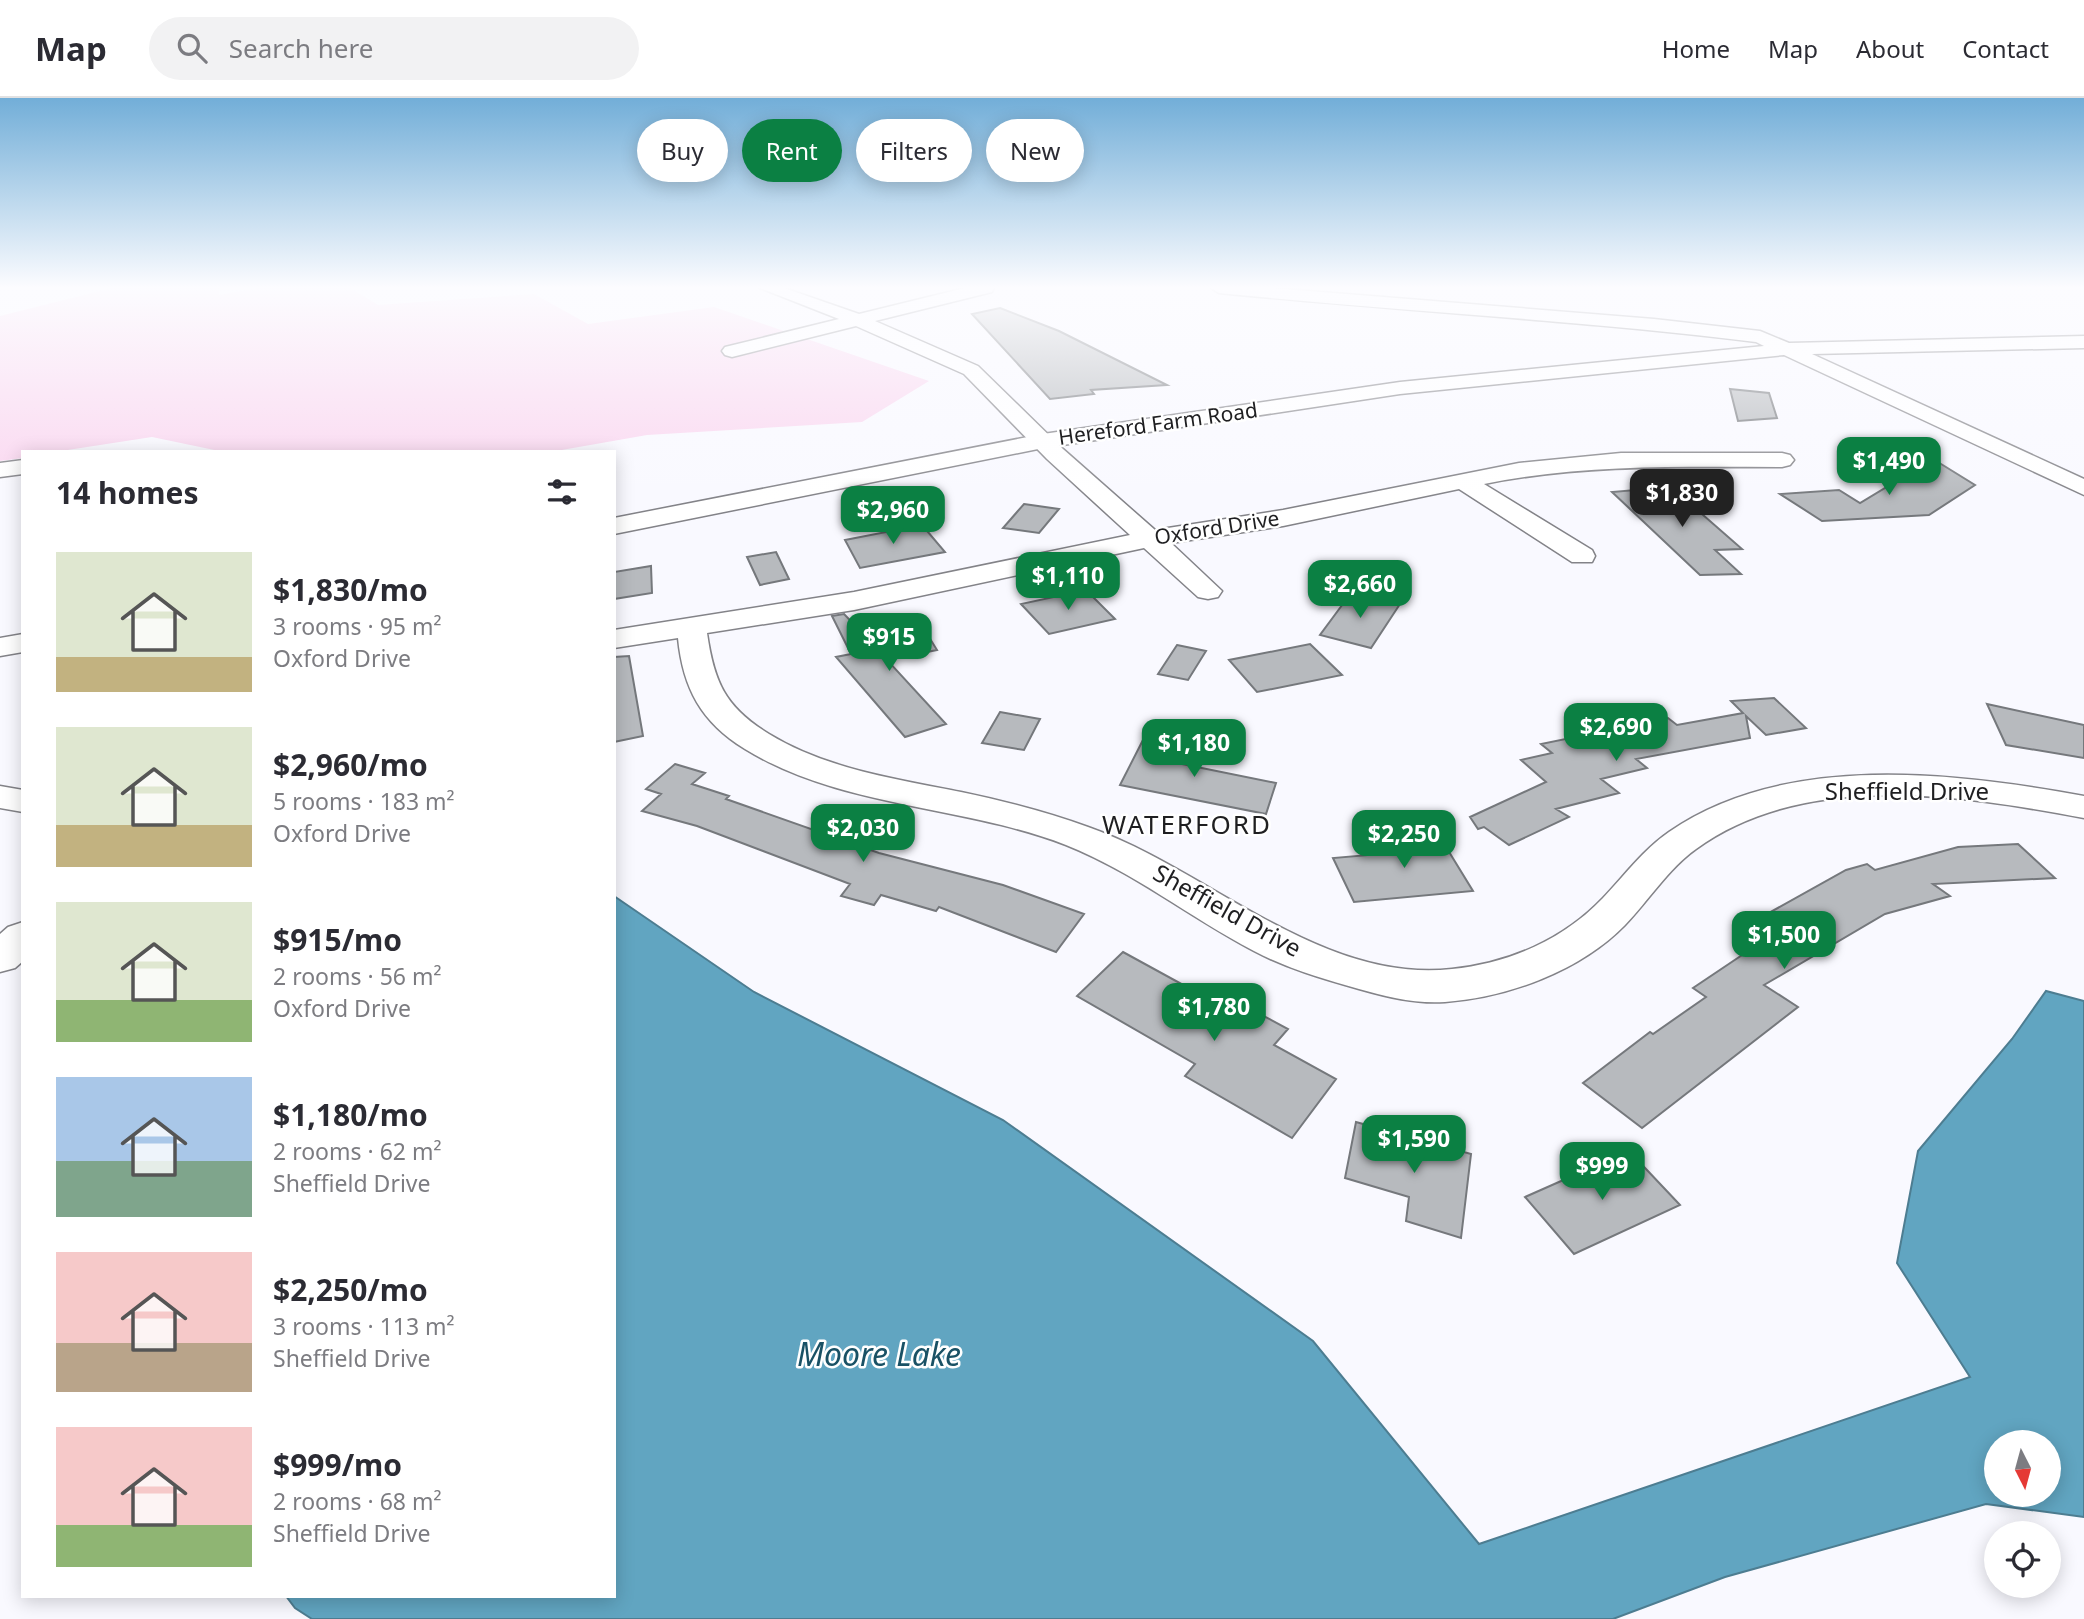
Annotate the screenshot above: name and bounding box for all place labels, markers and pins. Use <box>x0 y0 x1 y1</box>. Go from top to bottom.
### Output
pin: $1,490 <box>1832 438 1946 497</box>
pin: $1,830 <box>1625 470 1739 529</box>
pin: $2,960 <box>836 486 950 546</box>
pin: $1,110 <box>1011 552 1125 612</box>
pin: $2,660 <box>1303 560 1417 620</box>
pin: $915 <box>848 614 930 673</box>
pin: $2,690 <box>1559 704 1673 763</box>
pin: $1,180 <box>1137 720 1251 779</box>
pin: $2,030 <box>806 804 920 864</box>
pin: $2,250 <box>1347 810 1461 870</box>
pin: $1,500 <box>1727 912 1841 971</box>
pin: $1,780 <box>1157 984 1271 1043</box>
pin: $1,590 <box>1357 1116 1471 1175</box>
pin: $999 <box>1561 1142 1643 1202</box>

